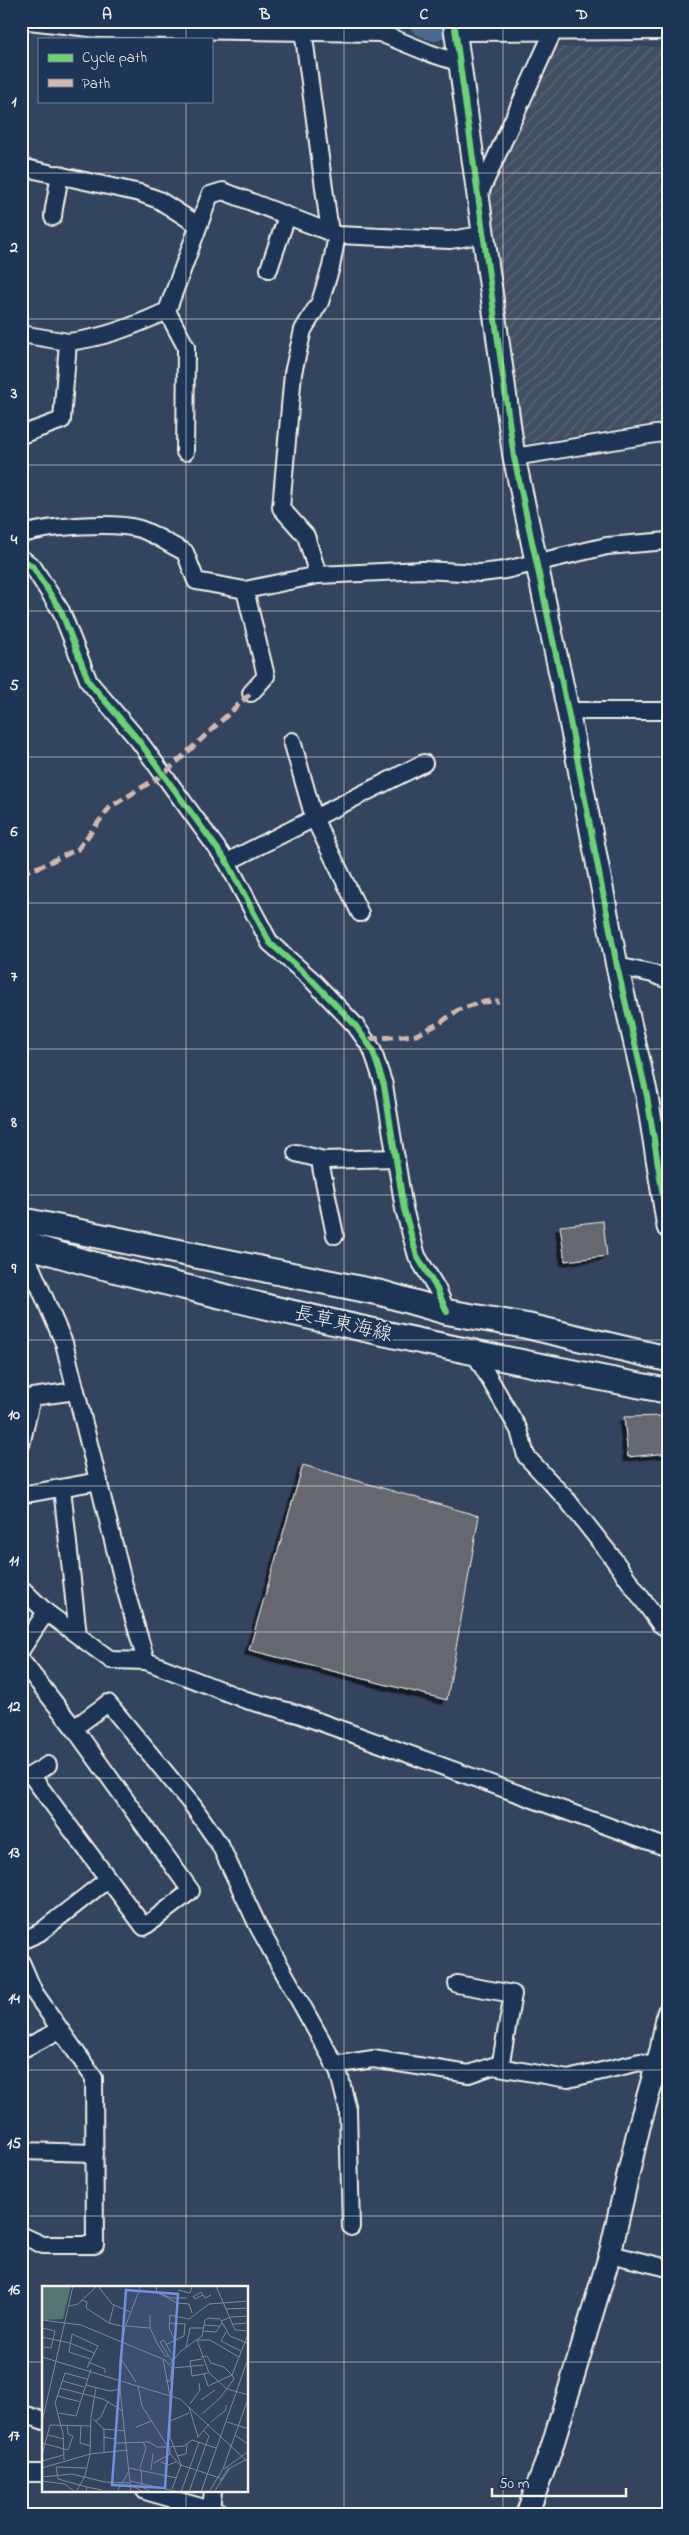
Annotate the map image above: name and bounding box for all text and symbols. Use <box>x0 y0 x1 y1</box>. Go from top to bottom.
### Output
text: A <box>102 3 112 27</box>
text: B <box>259 3 271 27</box>
text: C <box>420 3 429 27</box>
text: D <box>575 3 588 27</box>
legend <box>38 38 212 102</box>
text: Cycle path <box>82 47 147 70</box>
text: Path <box>82 73 110 95</box>
text: 1 <box>11 90 17 114</box>
text: 2 <box>9 236 18 260</box>
text: 3 <box>10 382 18 406</box>
text: 4 <box>10 528 18 552</box>
text: 5 <box>9 674 19 698</box>
text: 6 <box>9 820 18 844</box>
text: 7 <box>11 965 18 989</box>
text: 8 <box>10 1111 17 1135</box>
text: 9 <box>11 1257 17 1281</box>
street label: 長草東海線 <box>291 1300 395 1350</box>
text: 10 <box>8 1403 20 1427</box>
text: 11 <box>9 1549 20 1573</box>
text: 12 <box>7 1695 21 1719</box>
text: 13 <box>8 1841 20 1865</box>
text: 14 <box>8 1987 20 2011</box>
text: 15 <box>7 2132 22 2156</box>
text: 16 <box>8 2278 21 2302</box>
inset map <box>42 2286 249 2492</box>
text: 17 <box>8 2424 20 2448</box>
scale bar <box>492 2465 625 2497</box>
text: 50 m <box>499 2473 530 2495</box>

